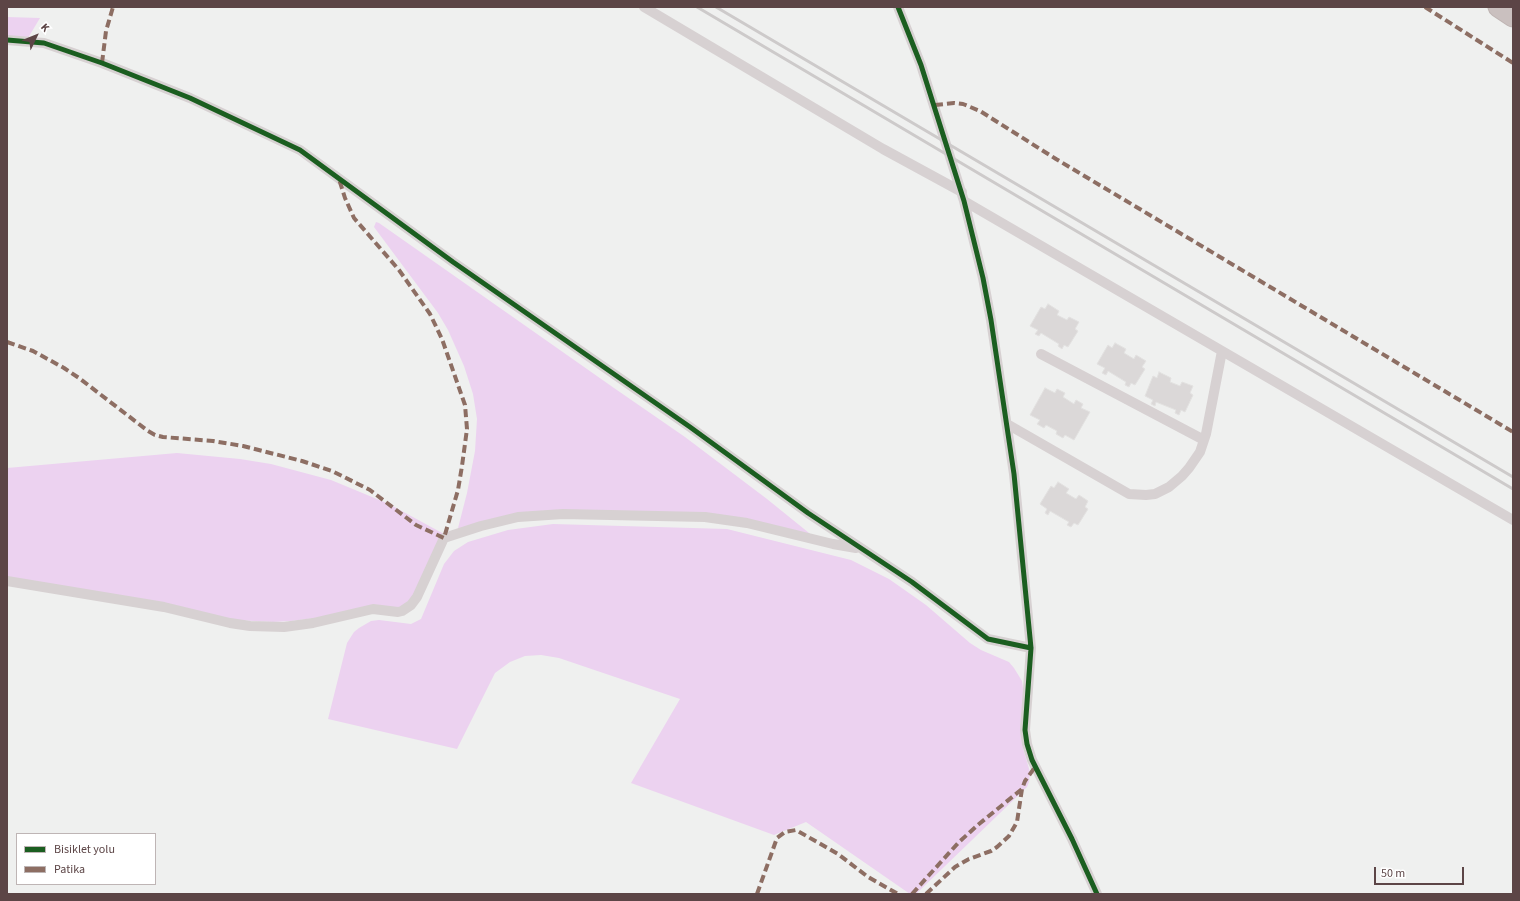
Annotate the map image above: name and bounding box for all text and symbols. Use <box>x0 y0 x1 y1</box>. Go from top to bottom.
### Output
north arrow <box>16 16 56 56</box>
text: K <box>37 20 53 35</box>
legend <box>16 833 156 885</box>
text: Bisiklet yolu <box>54 841 115 858</box>
scale bar <box>1376 859 1466 885</box>
text: Patika <box>54 861 85 878</box>
text: 50 m <box>1381 865 1405 882</box>

